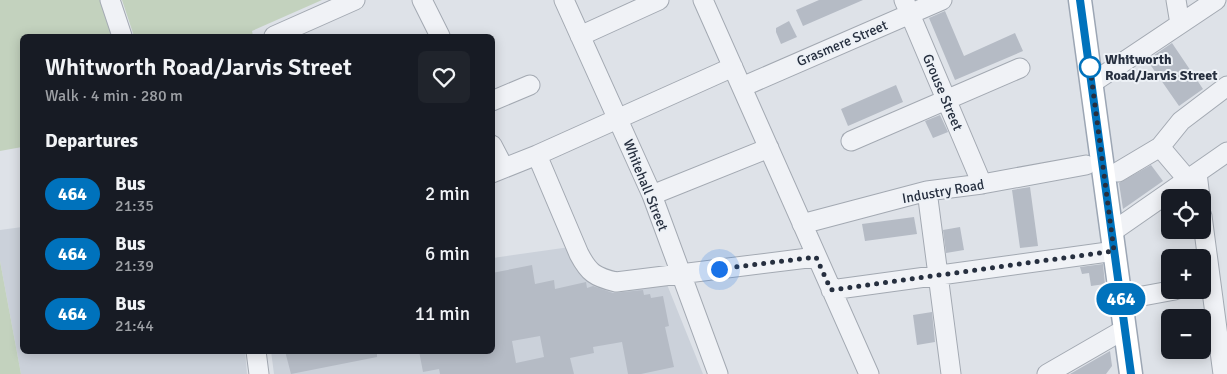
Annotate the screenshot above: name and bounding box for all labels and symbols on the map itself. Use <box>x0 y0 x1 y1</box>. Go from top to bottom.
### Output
street label: Grasmere Street <box>794 17 890 70</box>
street label: Grouse Street <box>919 51 966 133</box>
place label: Whitworth Road/Jarvis Street <box>1105 51 1218 84</box>
marker: Whitworth Road/Jarvis Street <box>1079 56 1101 78</box>
street label: Whitehall Street <box>619 137 672 234</box>
street label: Industry Road <box>901 176 985 207</box>
your location <box>707 257 732 282</box>
line badge: 464 <box>1092 283 1150 315</box>

